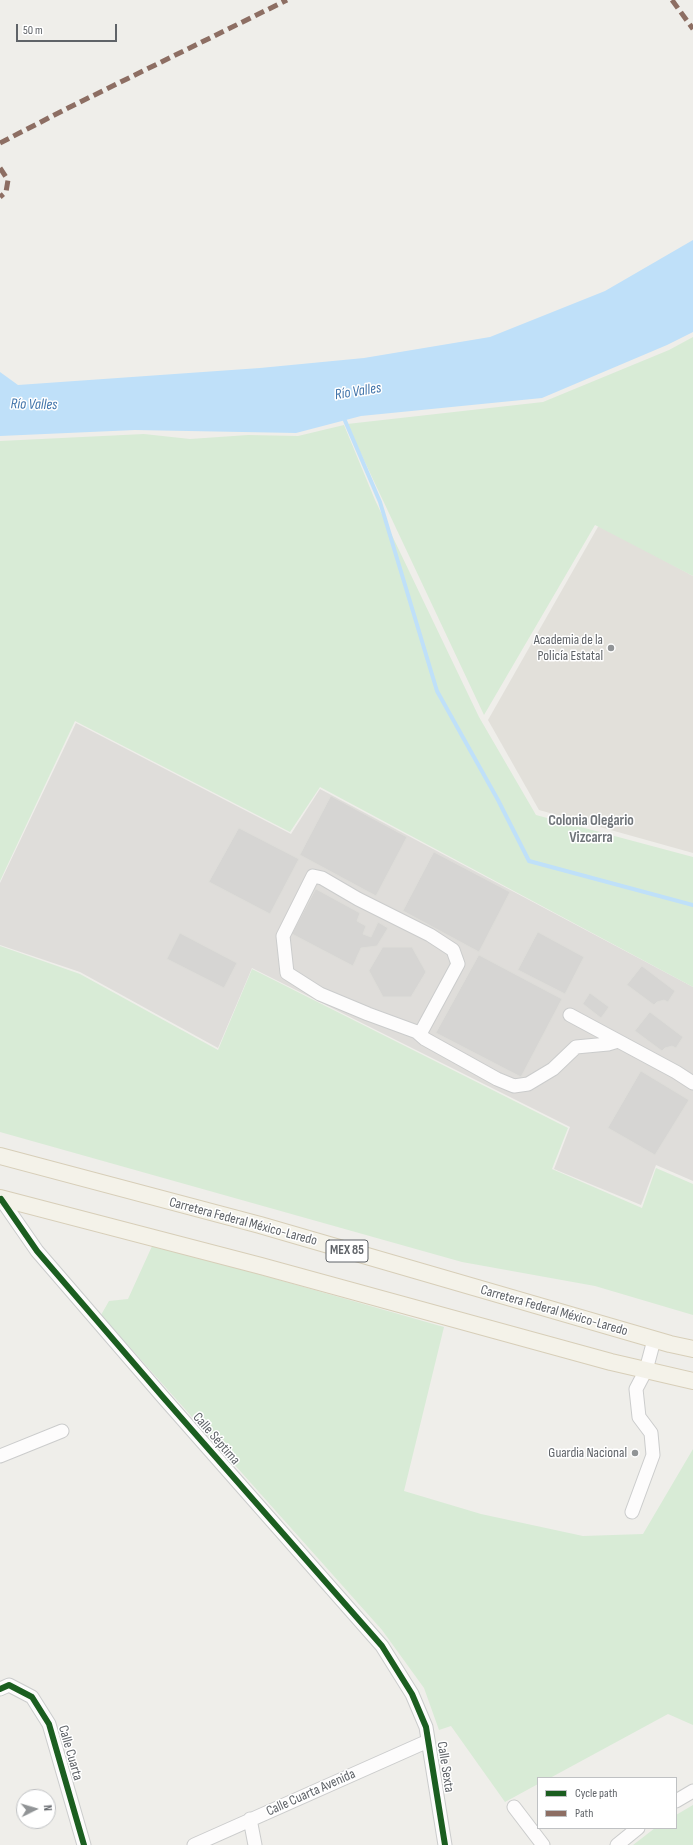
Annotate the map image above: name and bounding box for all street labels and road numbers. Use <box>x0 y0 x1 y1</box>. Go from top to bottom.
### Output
street label: Carretera Federal México-Laredo <box>167 1194 319 1250</box>
road number: MEX 85 <box>326 1240 368 1262</box>
street label: Carretera Federal México-Laredo <box>478 1282 630 1340</box>
street label: Calle Séptima <box>189 1409 243 1469</box>
street label: Calle Cuarta <box>54 1723 86 1783</box>
street label: Calle Sexta <box>433 1740 457 1794</box>
street label: Calle Cuarta Avenida <box>264 1766 358 1820</box>

